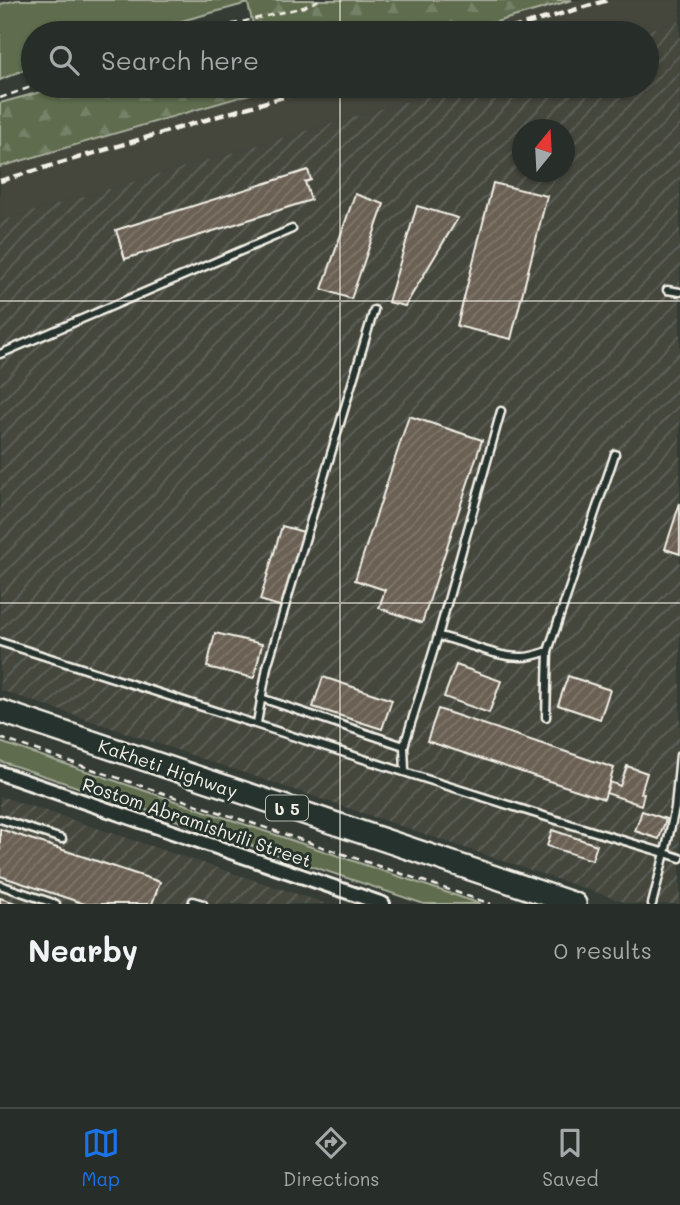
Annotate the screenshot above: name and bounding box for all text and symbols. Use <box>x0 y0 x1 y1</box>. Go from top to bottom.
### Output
search box <box>21 21 659 98</box>
icon: search <box>45 41 83 79</box>
text: Search here <box>101 43 259 77</box>
north arrow <box>512 119 575 182</box>
street label: Kakheti Highway <box>95 733 241 803</box>
street label: Rostom Abramishvili Street <box>79 771 315 873</box>
road number: ს 5 <box>266 796 308 820</box>
text: Nearby <box>28 930 138 970</box>
text: 0 results <box>554 935 652 965</box>
tab: Map <box>81 1124 120 1191</box>
tab: Directions <box>283 1124 379 1191</box>
tab: Saved <box>542 1124 599 1191</box>

